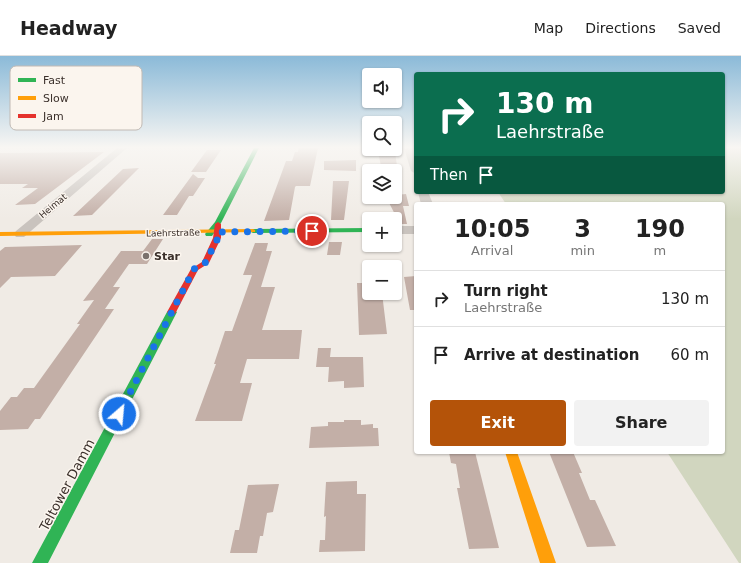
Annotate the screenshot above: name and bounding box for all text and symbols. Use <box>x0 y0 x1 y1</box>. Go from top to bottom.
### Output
text: Headway <box>20 17 117 39</box>
text: Map <box>534 20 563 36</box>
text: Directions <box>585 20 656 36</box>
text: Saved <box>678 20 721 36</box>
legend <box>10 66 142 130</box>
map controls <box>362 68 402 300</box>
button: sound <box>362 68 402 108</box>
text: Fast <box>43 74 66 87</box>
text: 130 m <box>496 87 593 120</box>
icon: right <box>430 88 482 140</box>
text: Slow <box>43 92 69 105</box>
text: Jam <box>42 110 64 123</box>
button: search <box>362 116 402 156</box>
text: Laehrstraße <box>496 121 604 142</box>
button: layers <box>362 164 402 204</box>
icon: arrive <box>475 164 497 186</box>
text: Then <box>430 166 467 184</box>
street label: Heimat <box>37 191 69 220</box>
button: + <box>362 212 402 252</box>
pin <box>295 214 329 248</box>
text: 10:05 <box>454 215 530 243</box>
text: 3 <box>574 215 591 243</box>
text: 190 <box>635 215 685 243</box>
icon: arrive <box>301 220 323 242</box>
street label: Laehrstraße <box>146 228 201 238</box>
text: Arrival <box>471 243 513 258</box>
text: min <box>570 243 595 258</box>
text: m <box>654 243 666 258</box>
place label: Star <box>154 250 181 263</box>
marker: Star <box>141 251 151 261</box>
button: − <box>362 260 402 300</box>
text: Turn right <box>464 282 548 300</box>
icon: right <box>430 288 452 310</box>
text: 130 m <box>661 290 709 308</box>
text: Laehrstraße <box>464 300 542 315</box>
icon: arrive <box>430 344 452 366</box>
text: Arrive at destination <box>464 346 639 364</box>
text: 60 m <box>671 346 709 364</box>
position arrow <box>98 393 140 435</box>
button: Exit <box>430 400 566 446</box>
button: Share <box>574 400 709 446</box>
street label: Teltower Damm <box>36 437 98 534</box>

